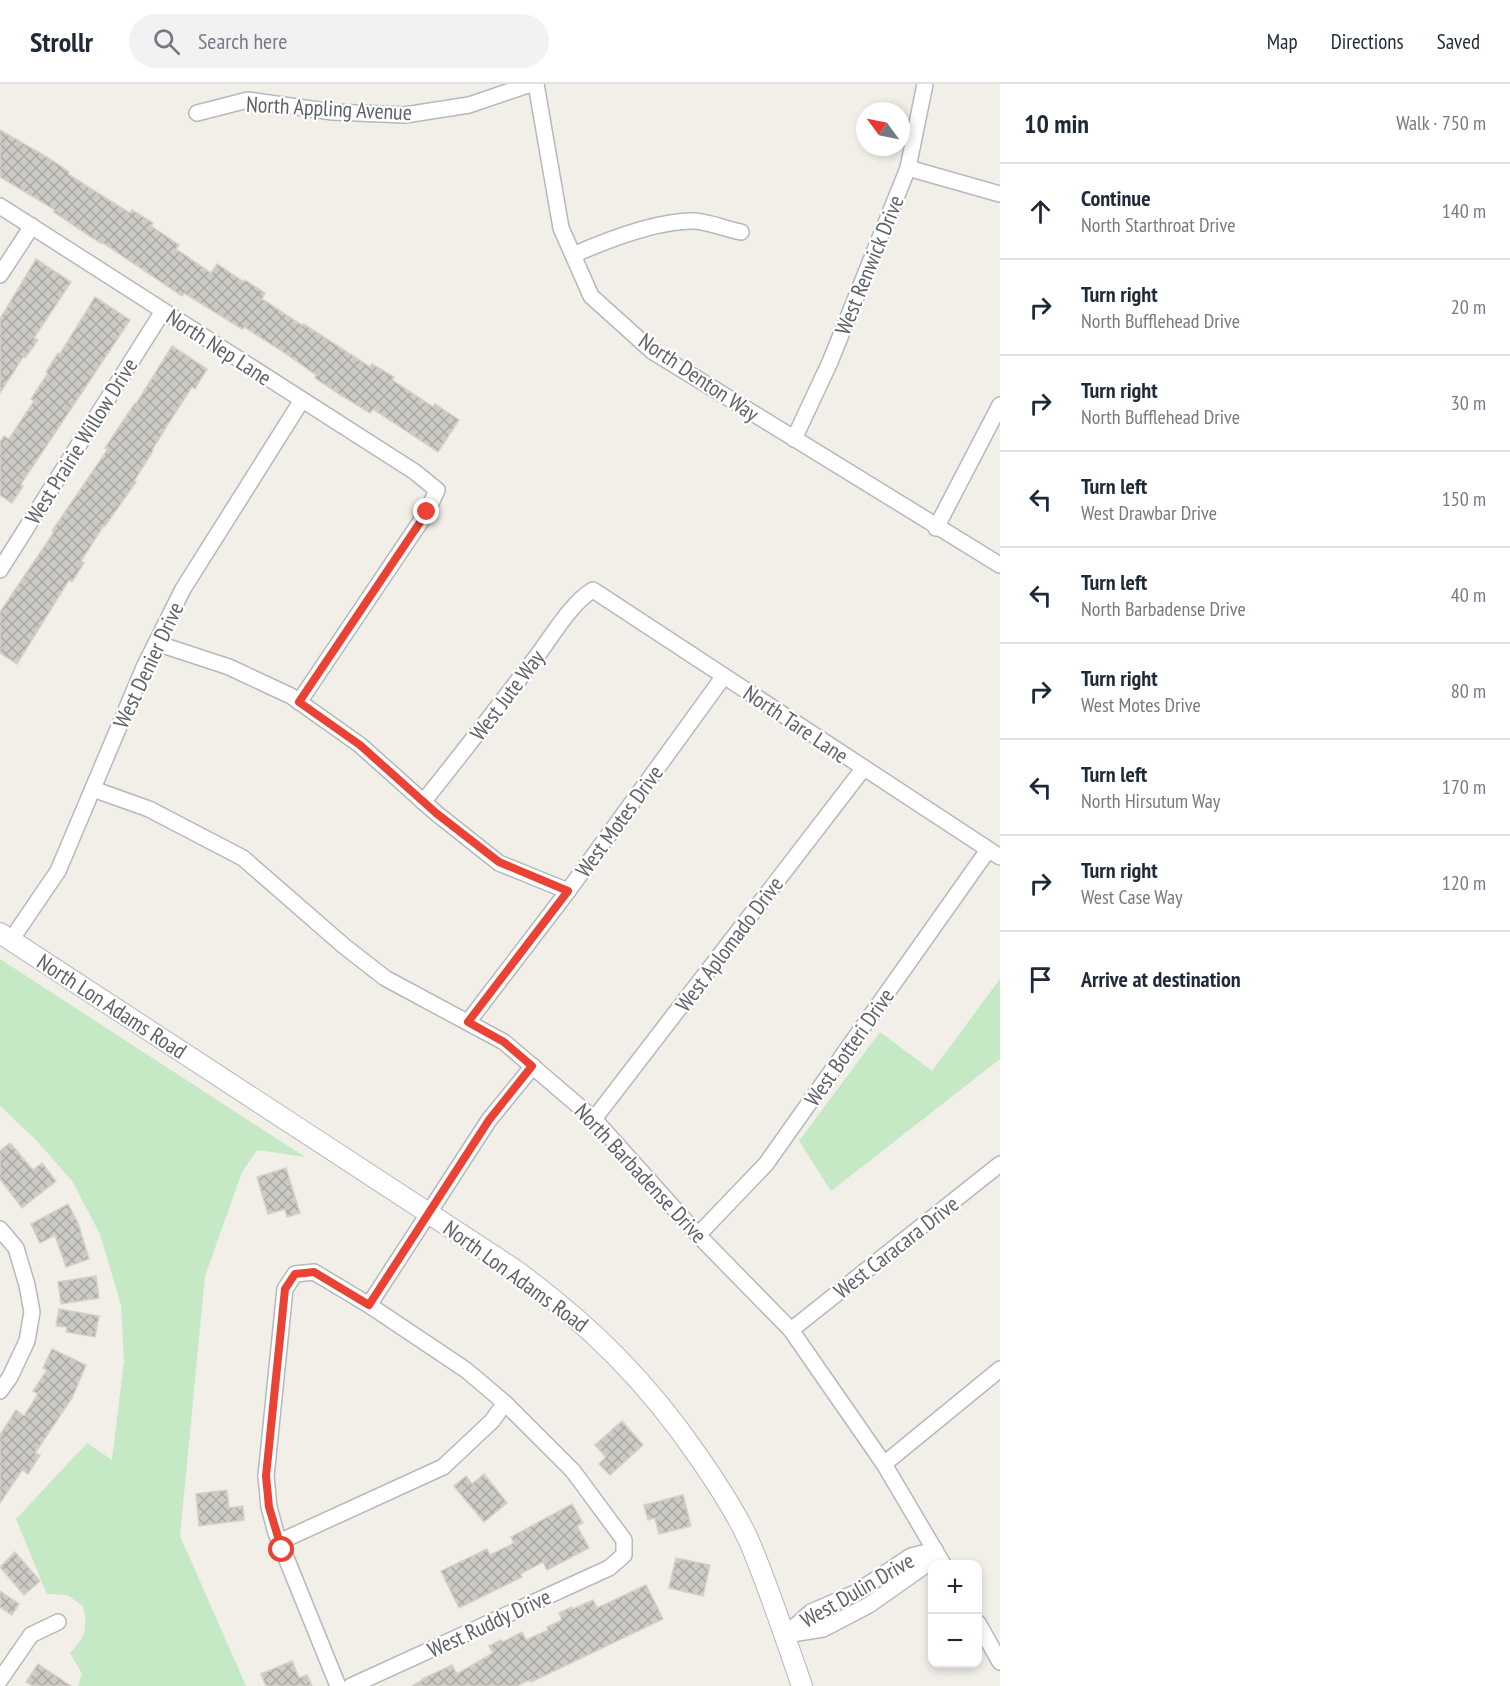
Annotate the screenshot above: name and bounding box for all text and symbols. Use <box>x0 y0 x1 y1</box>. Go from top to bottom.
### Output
search box <box>129 14 549 68</box>
text: Strollr <box>30 23 93 60</box>
icon: search <box>150 25 183 58</box>
text: Search here <box>198 27 287 55</box>
text: Map <box>1267 28 1298 55</box>
text: Directions <box>1331 28 1404 55</box>
text: Saved <box>1437 28 1480 55</box>
street label: North Appling Avenue <box>245 90 413 126</box>
north arrow <box>856 102 910 156</box>
text: 10 min <box>1024 107 1089 140</box>
text: Walk · 750 m <box>1396 110 1486 136</box>
text: Continue <box>1081 184 1151 212</box>
street label: West Renwick Drive <box>828 191 910 339</box>
icon: ahead <box>1024 195 1057 228</box>
text: 140 m <box>1442 198 1486 224</box>
text: North Starthroat Drive <box>1081 212 1235 238</box>
text: Turn right <box>1081 280 1158 308</box>
icon: right <box>1024 291 1057 324</box>
text: 20 m <box>1451 294 1486 320</box>
street label: North Nep Lane <box>161 303 277 391</box>
text: North Bufflehead Drive <box>1081 308 1240 334</box>
street label: North Denton Way <box>634 327 765 428</box>
street label: West Prairie Willow Drive <box>19 353 143 529</box>
text: Turn right <box>1081 376 1158 404</box>
icon: right <box>1024 387 1057 420</box>
text: 30 m <box>1451 390 1486 416</box>
text: North Bufflehead Drive <box>1081 404 1240 430</box>
text: Turn left <box>1081 472 1147 500</box>
icon: left <box>1024 483 1057 516</box>
text: 150 m <box>1442 486 1486 512</box>
route end <box>413 498 439 524</box>
text: West Drawbar Drive <box>1081 500 1217 526</box>
text: Turn left <box>1081 568 1147 596</box>
icon: left <box>1024 579 1057 612</box>
text: 40 m <box>1451 582 1486 608</box>
text: North Barbadense Drive <box>1081 596 1246 622</box>
street label: West Denier Drive <box>107 597 189 733</box>
street label: West Jute Way <box>464 643 551 746</box>
text: Turn right <box>1081 664 1158 692</box>
icon: right <box>1024 675 1057 708</box>
text: 80 m <box>1451 678 1486 704</box>
street label: North Tare Lane <box>738 679 854 769</box>
text: West Motes Drive <box>1081 692 1201 718</box>
street label: West Motes Drive <box>569 759 669 883</box>
text: Turn left <box>1081 760 1147 788</box>
icon: left <box>1024 771 1057 804</box>
text: 170 m <box>1442 774 1486 800</box>
text: North Hirsutum Way <box>1081 788 1220 814</box>
text: Turn right <box>1081 856 1158 884</box>
icon: right <box>1024 867 1057 900</box>
text: 120 m <box>1442 870 1486 896</box>
street label: West Aplomado Drive <box>669 871 789 1017</box>
text: West Case Way <box>1081 884 1183 910</box>
street label: North Lon Adams Road <box>32 947 192 1065</box>
icon: arrive <box>1024 963 1057 996</box>
text: Arrive at destination <box>1081 965 1241 993</box>
street label: West Botteri Drive <box>798 983 900 1111</box>
street label: North Barbadense Drive <box>569 1097 713 1249</box>
street label: West Caracara Drive <box>828 1190 964 1304</box>
street label: North Lon Adams Road <box>438 1214 594 1338</box>
route start <box>268 1536 294 1562</box>
street label: West Dulin Drive <box>795 1546 919 1634</box>
map controls <box>928 1560 982 1668</box>
button: + <box>928 1560 982 1614</box>
street label: West Ruddy Drive <box>423 1582 555 1664</box>
button: − <box>928 1614 982 1668</box>

